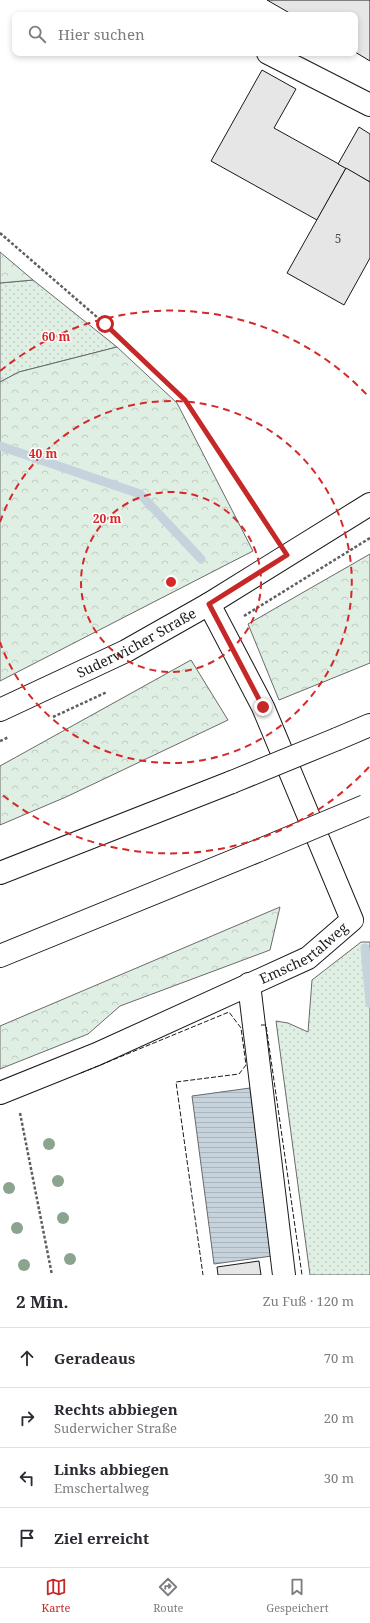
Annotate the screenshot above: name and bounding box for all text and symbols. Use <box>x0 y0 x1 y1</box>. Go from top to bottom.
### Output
search box <box>12 12 358 56</box>
icon: search <box>26 23 48 45</box>
text: Hier suchen <box>58 24 145 44</box>
house number: 5 <box>335 230 341 247</box>
route start <box>96 315 114 333</box>
text: 60 m <box>42 328 70 345</box>
text: 40 m <box>29 445 57 462</box>
text: 20 m <box>93 510 121 527</box>
centre of rings <box>164 575 178 589</box>
street label: Suderwicher Straße <box>73 603 199 682</box>
route end <box>254 698 272 716</box>
street label: Emschertalweg <box>256 918 352 988</box>
text: 2 Min. <box>16 1290 69 1313</box>
text: Zu Fuß · 120 m <box>263 1292 354 1310</box>
icon: ahead <box>16 1347 38 1369</box>
text: Geradeaus <box>54 1348 135 1368</box>
text: 70 m <box>324 1349 354 1367</box>
text: Rechts abbiegen <box>54 1399 178 1419</box>
icon: right <box>16 1407 38 1429</box>
text: 20 m <box>324 1409 354 1427</box>
text: Suderwicher Straße <box>54 1419 177 1437</box>
text: Links abbiegen <box>54 1459 169 1479</box>
icon: left <box>16 1467 38 1489</box>
text: 30 m <box>324 1469 354 1487</box>
text: Emschertalweg <box>54 1479 149 1497</box>
icon: arrive <box>16 1527 38 1549</box>
text: Ziel erreicht <box>54 1528 149 1548</box>
tab: Karte <box>41 1576 70 1615</box>
tab: Route <box>153 1576 183 1615</box>
tab: Gespeichert <box>266 1576 329 1615</box>

